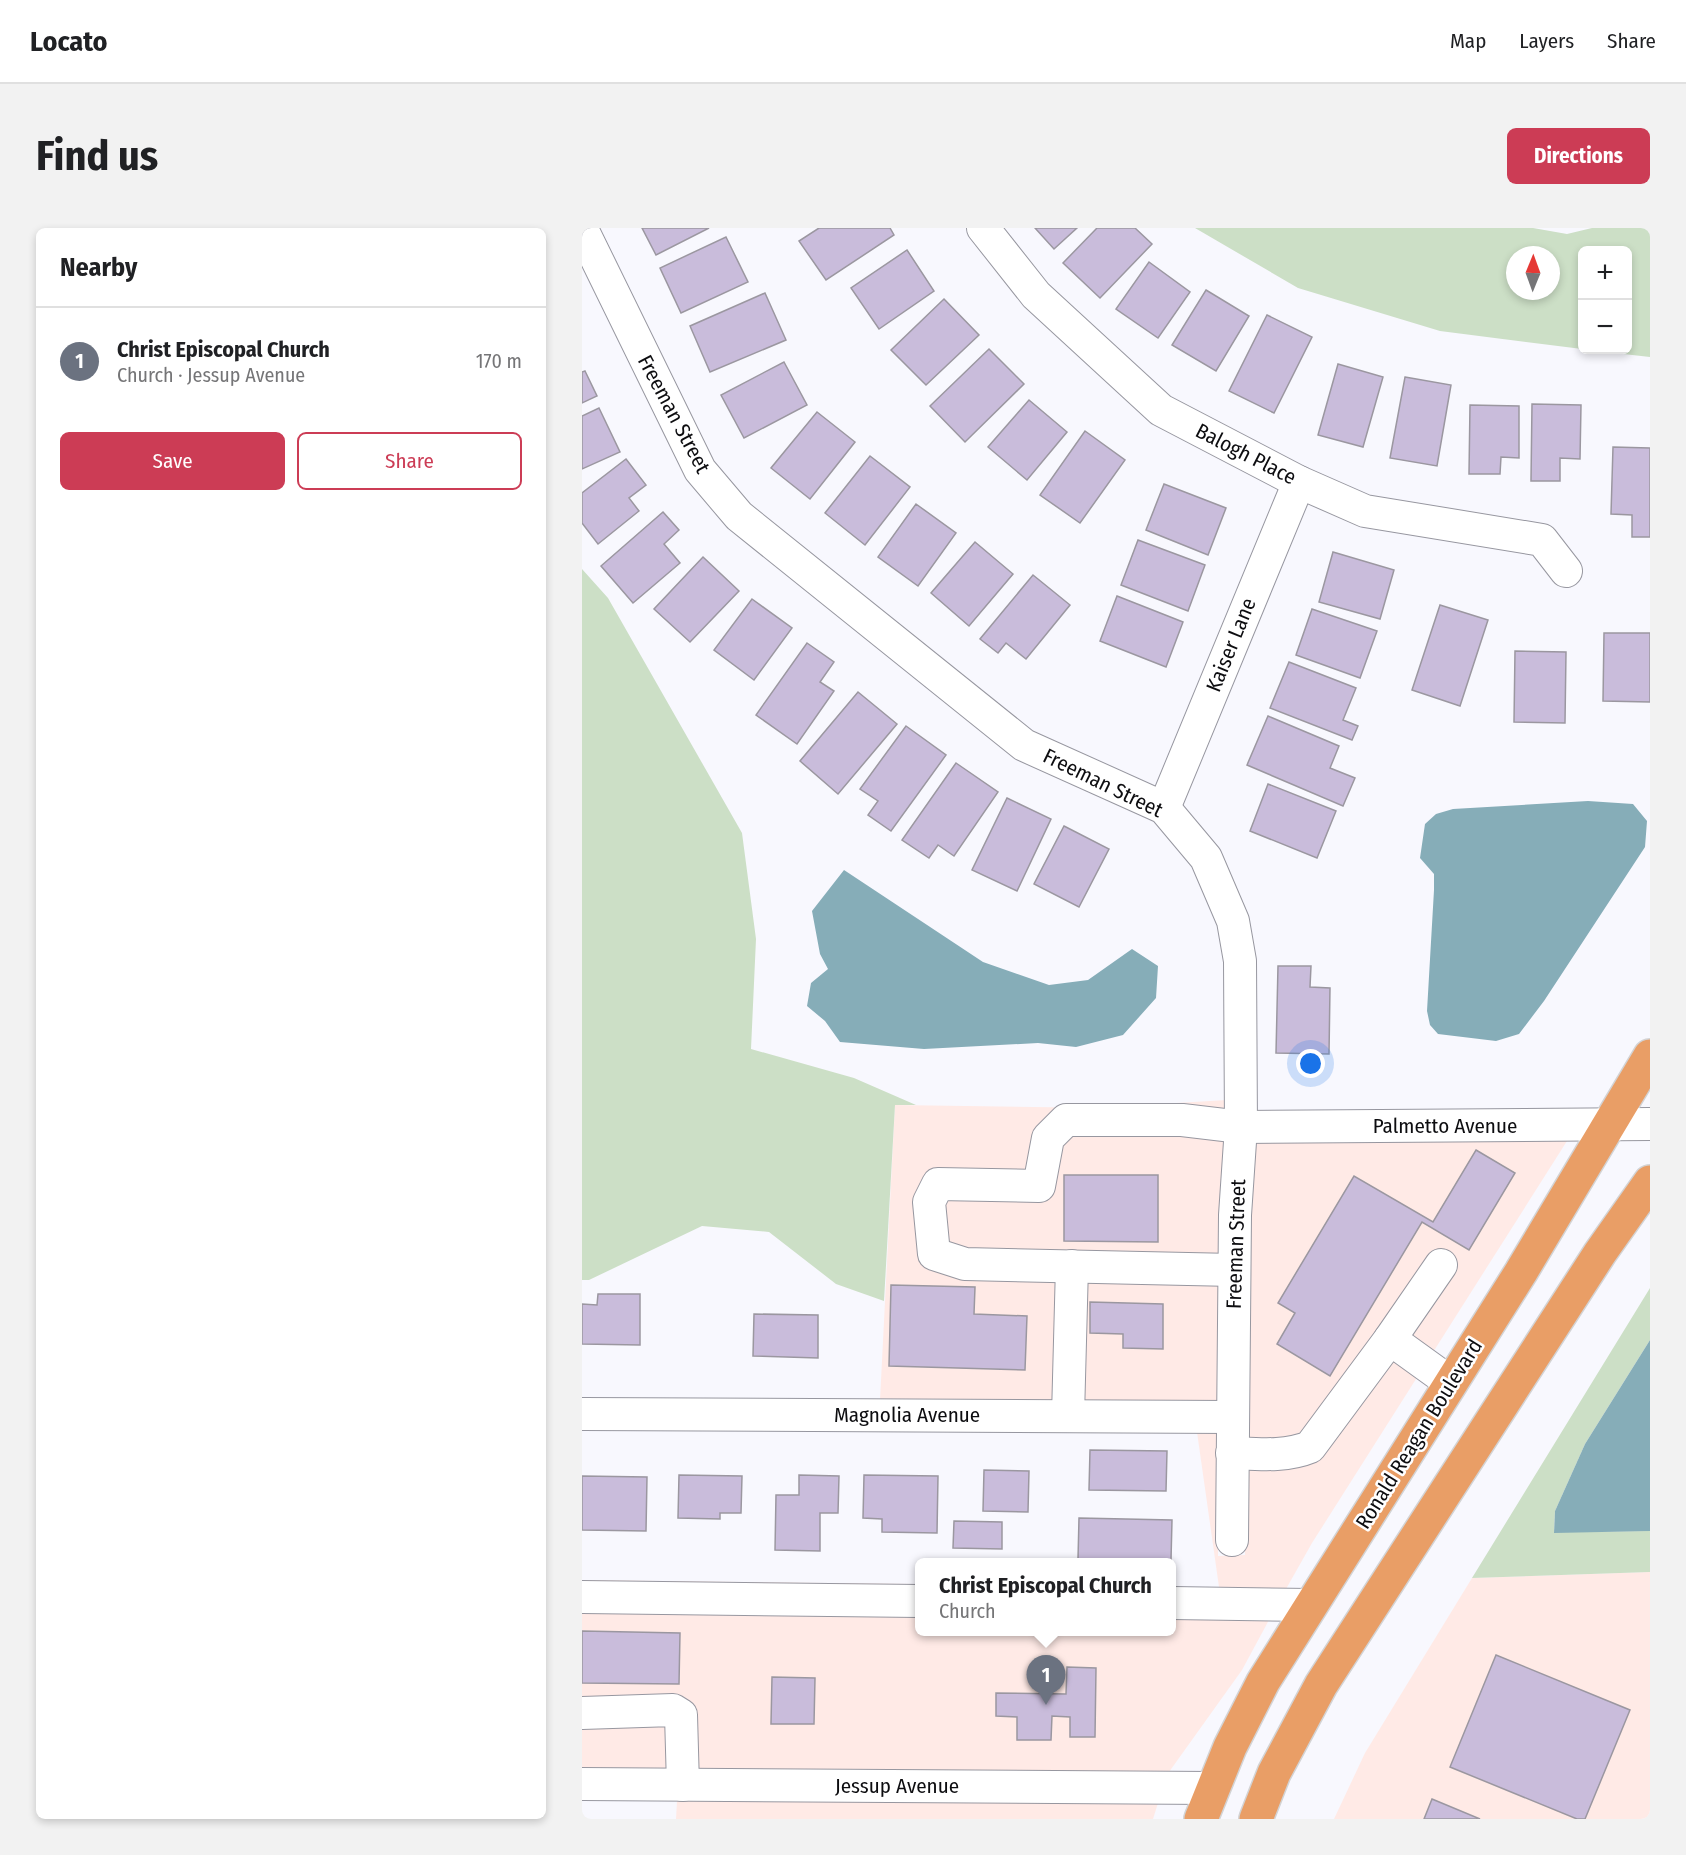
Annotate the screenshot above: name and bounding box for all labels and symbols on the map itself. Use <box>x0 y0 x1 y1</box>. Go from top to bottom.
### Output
north arrow <box>1506 246 1560 300</box>
street label: Freeman Street <box>632 350 716 478</box>
street label: Balogh Place <box>1191 418 1301 490</box>
street label: Kaiser Lane <box>1200 594 1262 696</box>
street label: Freeman Street <box>1039 743 1167 823</box>
your location <box>1296 1049 1325 1078</box>
street label: Palmetto Avenue <box>1373 1113 1517 1139</box>
street label: Freeman Street <box>1221 1178 1251 1309</box>
street label: Ronald Reagan Boulevard <box>1350 1334 1488 1534</box>
street label: Magnolia Avenue <box>834 1402 980 1428</box>
pin: 1 <box>1026 1656 1066 1705</box>
street label: Jessup Avenue <box>835 1773 959 1799</box>

